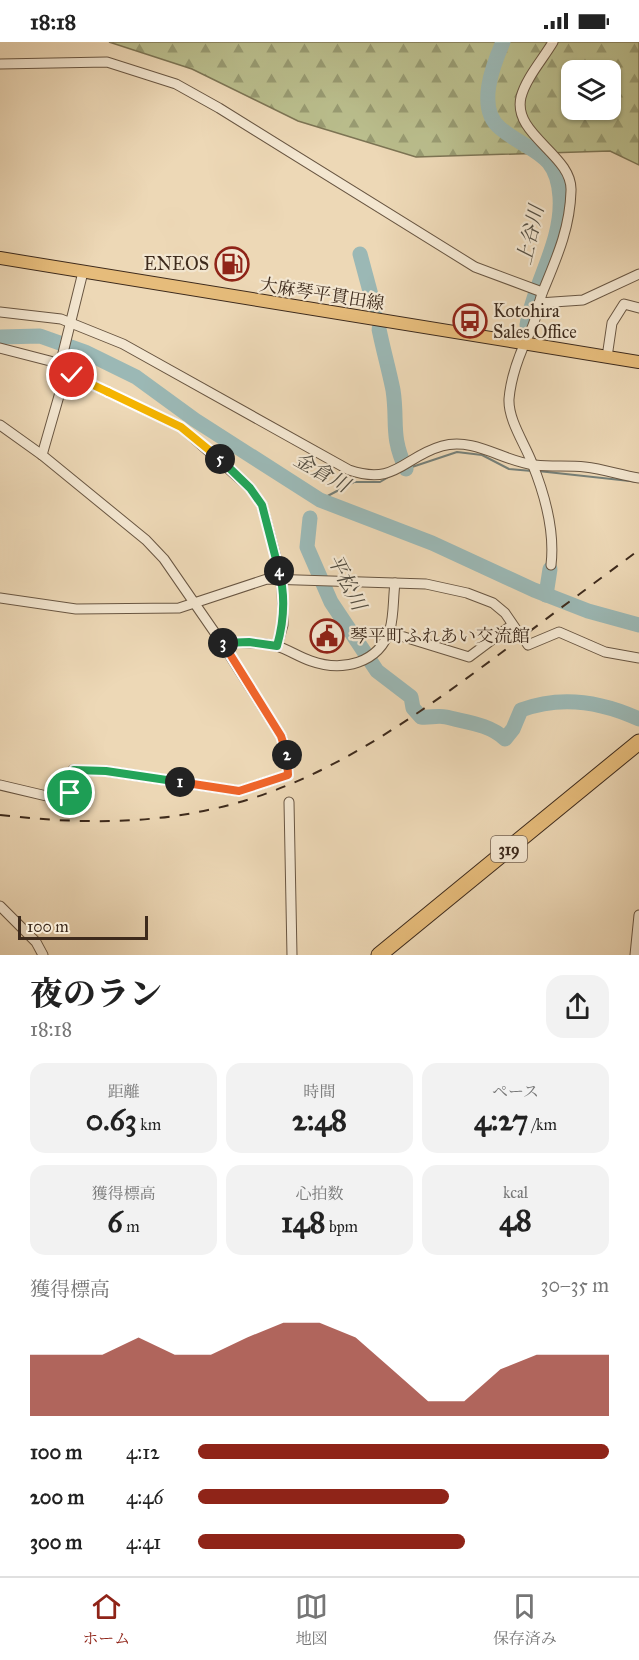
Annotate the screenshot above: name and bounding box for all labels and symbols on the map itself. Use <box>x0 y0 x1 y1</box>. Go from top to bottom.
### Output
water label: 上谷川 <box>512 201 549 267</box>
fuel station icon: ENEOS <box>214 246 250 282</box>
place label: ENEOS <box>144 253 209 275</box>
street label: 大麻琴平貫田線 <box>258 273 386 315</box>
place label: Kotohira Sales Office <box>493 300 577 343</box>
bus stop icon: Kotohira Sales Office <box>452 303 488 339</box>
pin <box>46 349 97 400</box>
pin: 5 <box>205 444 235 474</box>
water label: 金倉川 <box>290 447 356 498</box>
water label: 平松川 <box>323 550 372 616</box>
pin: 4 <box>264 556 294 586</box>
public building icon: 琴平町ふれあい交流館 <box>309 618 345 654</box>
place label: 琴平町ふれあい交流館 <box>350 625 530 647</box>
pin: 3 <box>208 628 238 658</box>
pin: 2 <box>272 740 302 770</box>
pin <box>44 767 95 818</box>
pin: 1 <box>165 767 195 797</box>
road number: 319 <box>491 836 527 862</box>
scale bar <box>18 913 148 941</box>

